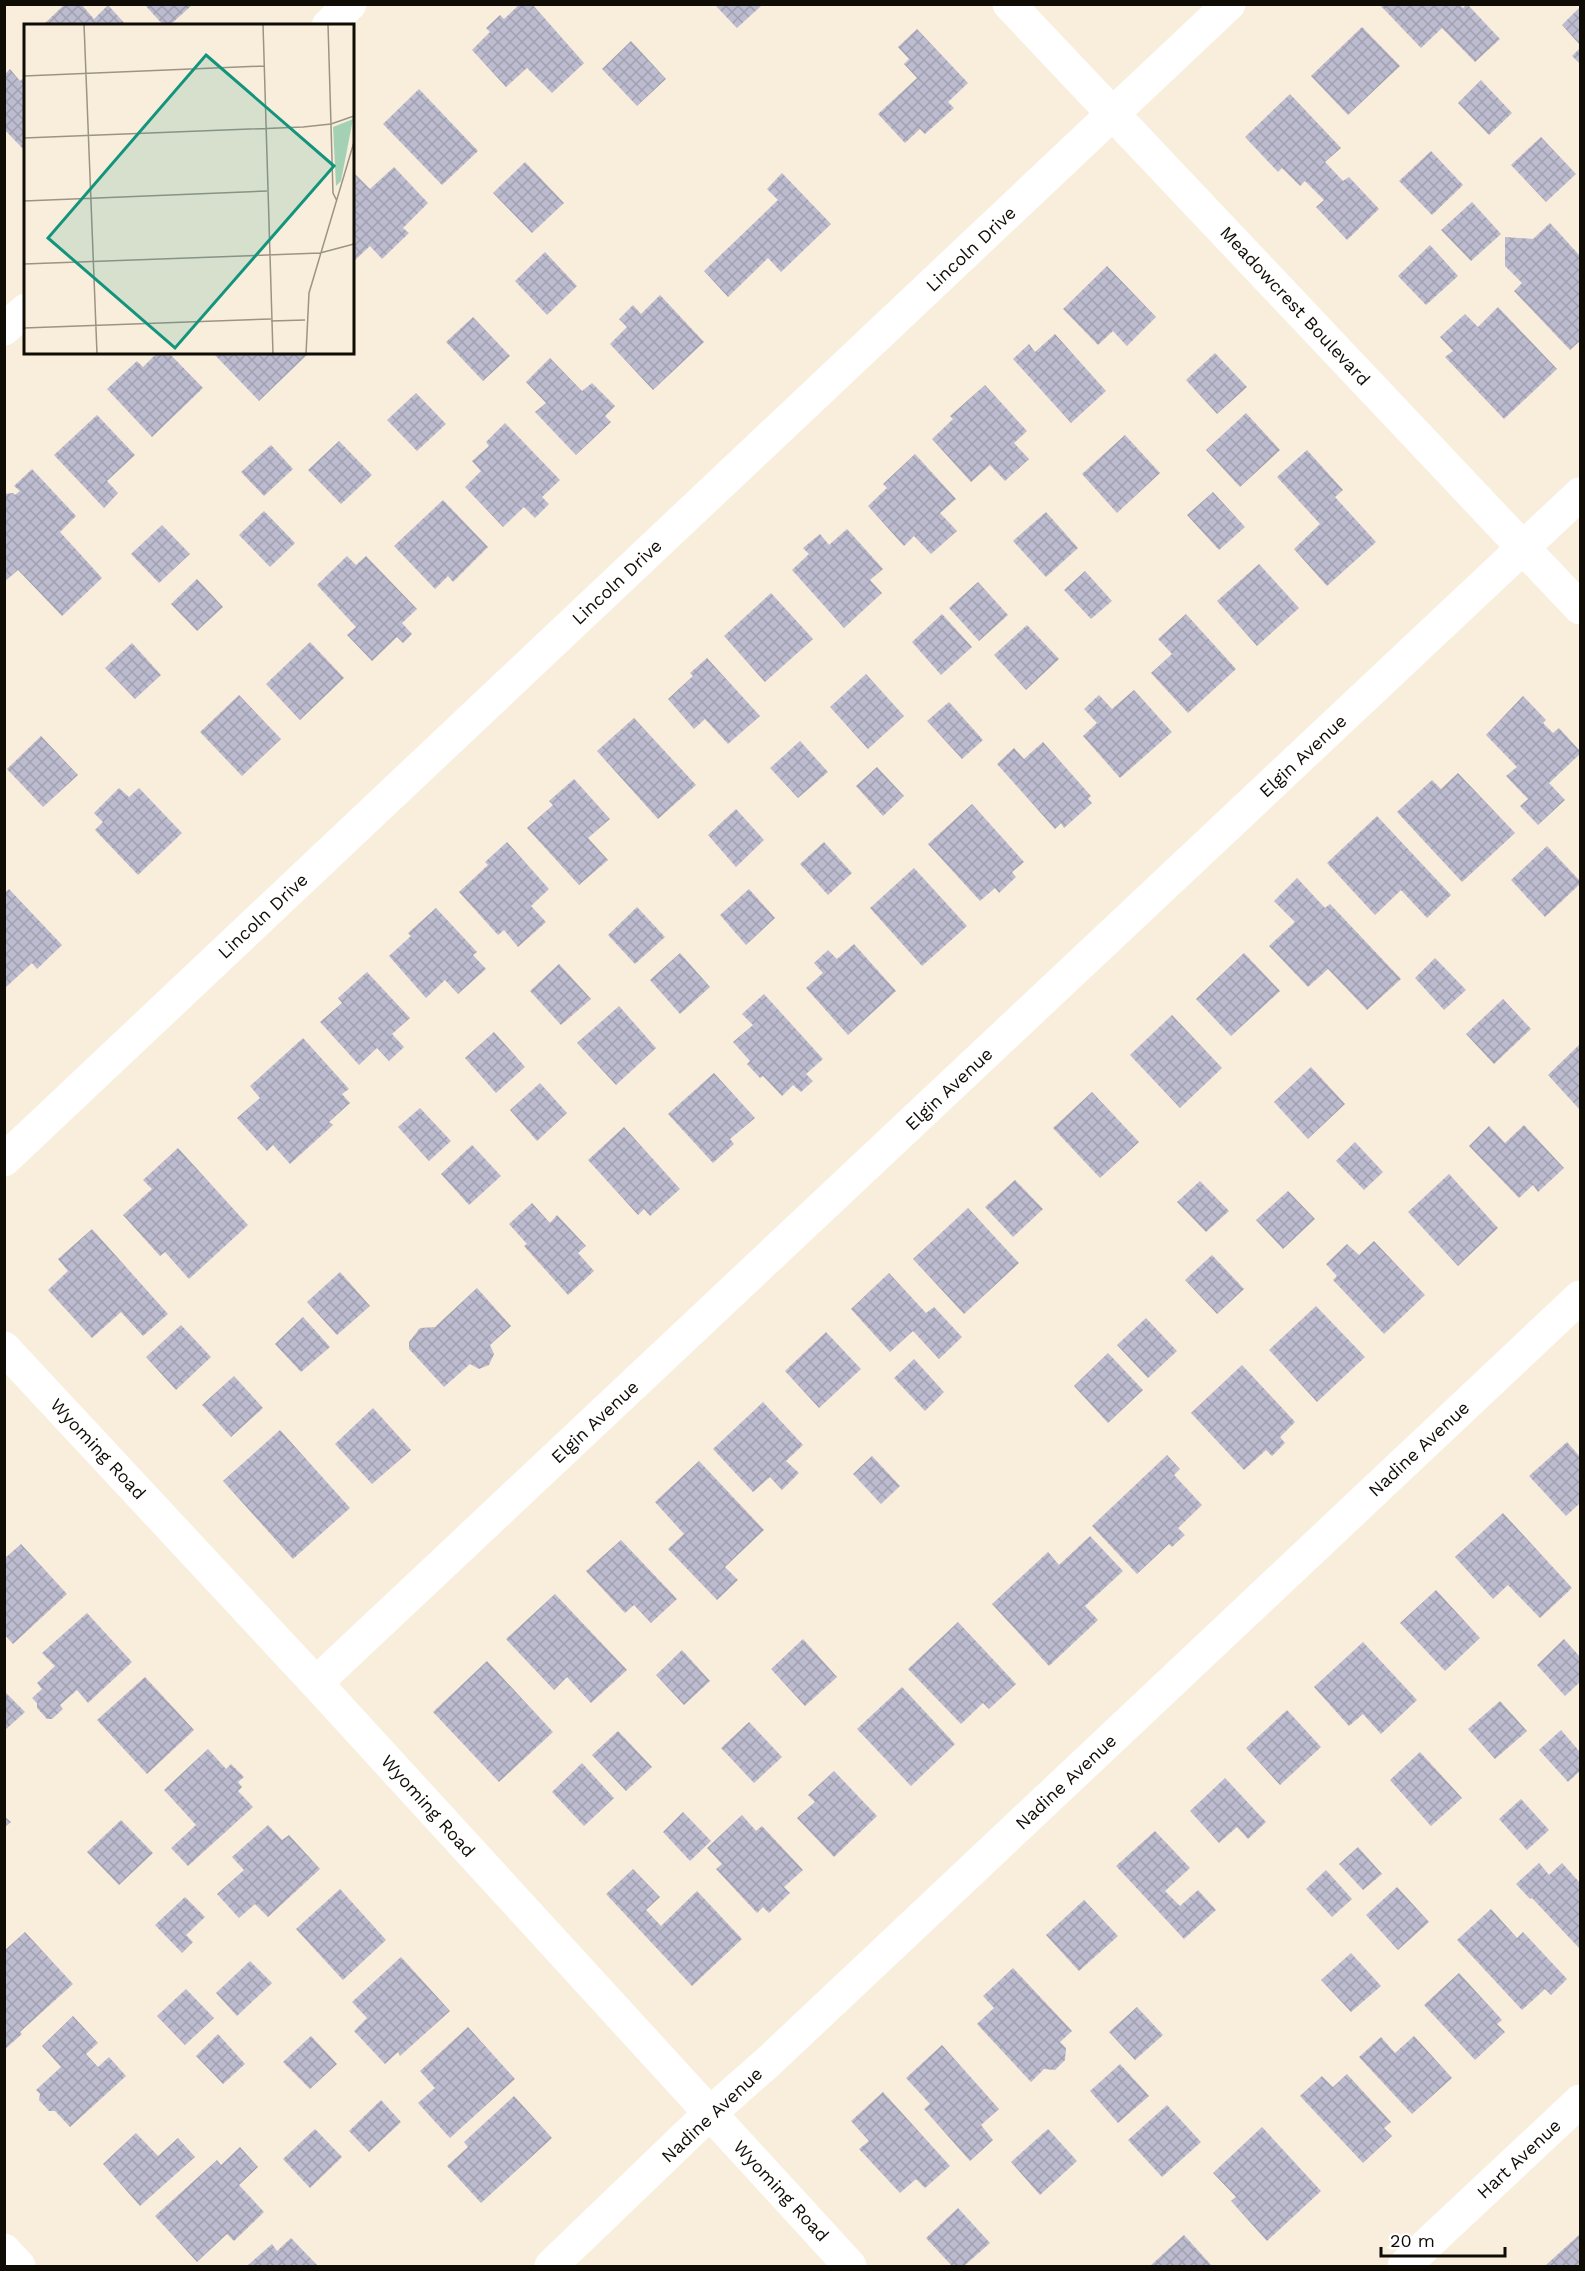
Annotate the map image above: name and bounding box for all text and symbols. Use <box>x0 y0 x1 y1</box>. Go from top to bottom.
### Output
inset map <box>24 24 354 354</box>
street label: Lincoln Drive <box>921 202 1020 296</box>
street label: Meadowcrest Boulevard <box>1216 222 1375 390</box>
street label: Lincoln Drive <box>567 535 666 629</box>
street label: Elgin Avenue <box>1255 710 1351 801</box>
street label: Lincoln Drive <box>213 869 312 963</box>
street label: Elgin Avenue <box>901 1043 997 1134</box>
street label: Elgin Avenue <box>547 1376 643 1467</box>
street label: Wyoming Road <box>46 1394 150 1503</box>
street label: Nadine Avenue <box>1364 1397 1473 1501</box>
street label: Nadine Avenue <box>1011 1730 1120 1834</box>
street label: Wyoming Road <box>377 1750 480 1861</box>
street label: Nadine Avenue <box>657 2063 766 2167</box>
street label: Hart Avenue <box>1472 2115 1565 2203</box>
street label: Wyoming Road <box>729 2136 833 2245</box>
scale bar <box>1381 2220 1506 2258</box>
text: 20 m <box>1390 2230 1435 2251</box>

